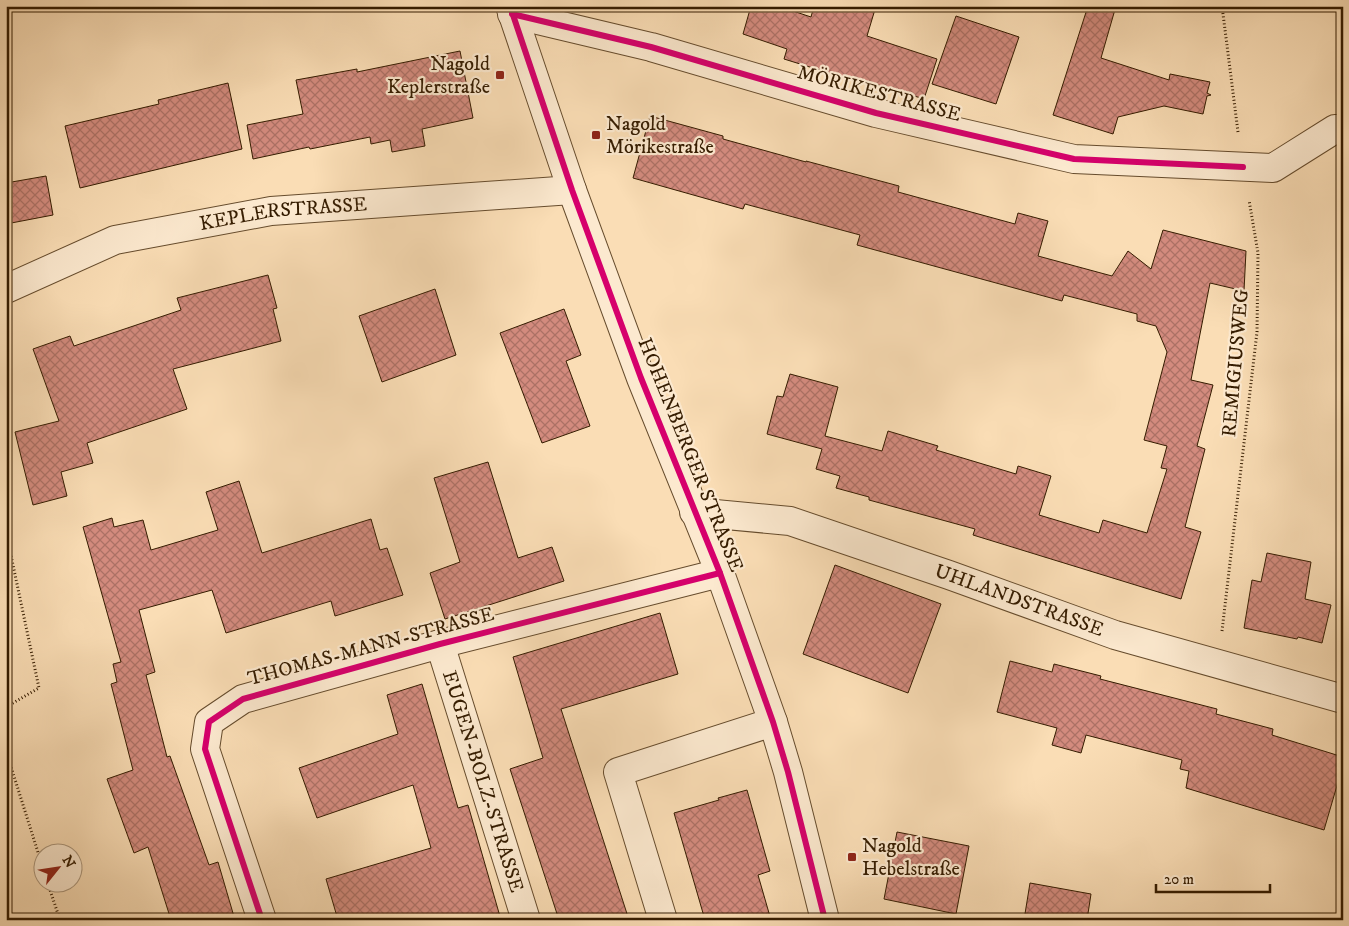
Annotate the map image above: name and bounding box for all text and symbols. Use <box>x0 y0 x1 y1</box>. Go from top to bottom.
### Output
place label: Nagold Keplerstraße <box>387 52 490 100</box>
street label: MÖRIKESTRASSE <box>794 60 964 128</box>
marker: Nagold Keplerstraße <box>494 69 506 81</box>
place label: Nagold Mörikestraße <box>606 112 714 160</box>
marker: Nagold Mörikestraße <box>590 129 602 141</box>
street label: KEPLERSTRASSE <box>197 192 368 237</box>
street label: REMIGIUSWEG <box>1217 288 1255 438</box>
street label: HOHENBERGER STRASSE <box>632 334 748 576</box>
street label: UHLANDSTRASSE <box>931 559 1107 642</box>
street label: THOMAS-MANN-STRASSE <box>245 602 497 692</box>
street label: EUGEN-BOLZ-STRASSE <box>437 668 529 895</box>
place label: Nagold Hebelstraße <box>862 834 960 882</box>
north arrow <box>32 844 82 894</box>
marker: Nagold Hebelstraße <box>846 851 858 863</box>
text: N <box>58 853 79 872</box>
scale bar <box>1156 861 1270 893</box>
text: 20 m <box>1164 870 1194 889</box>

